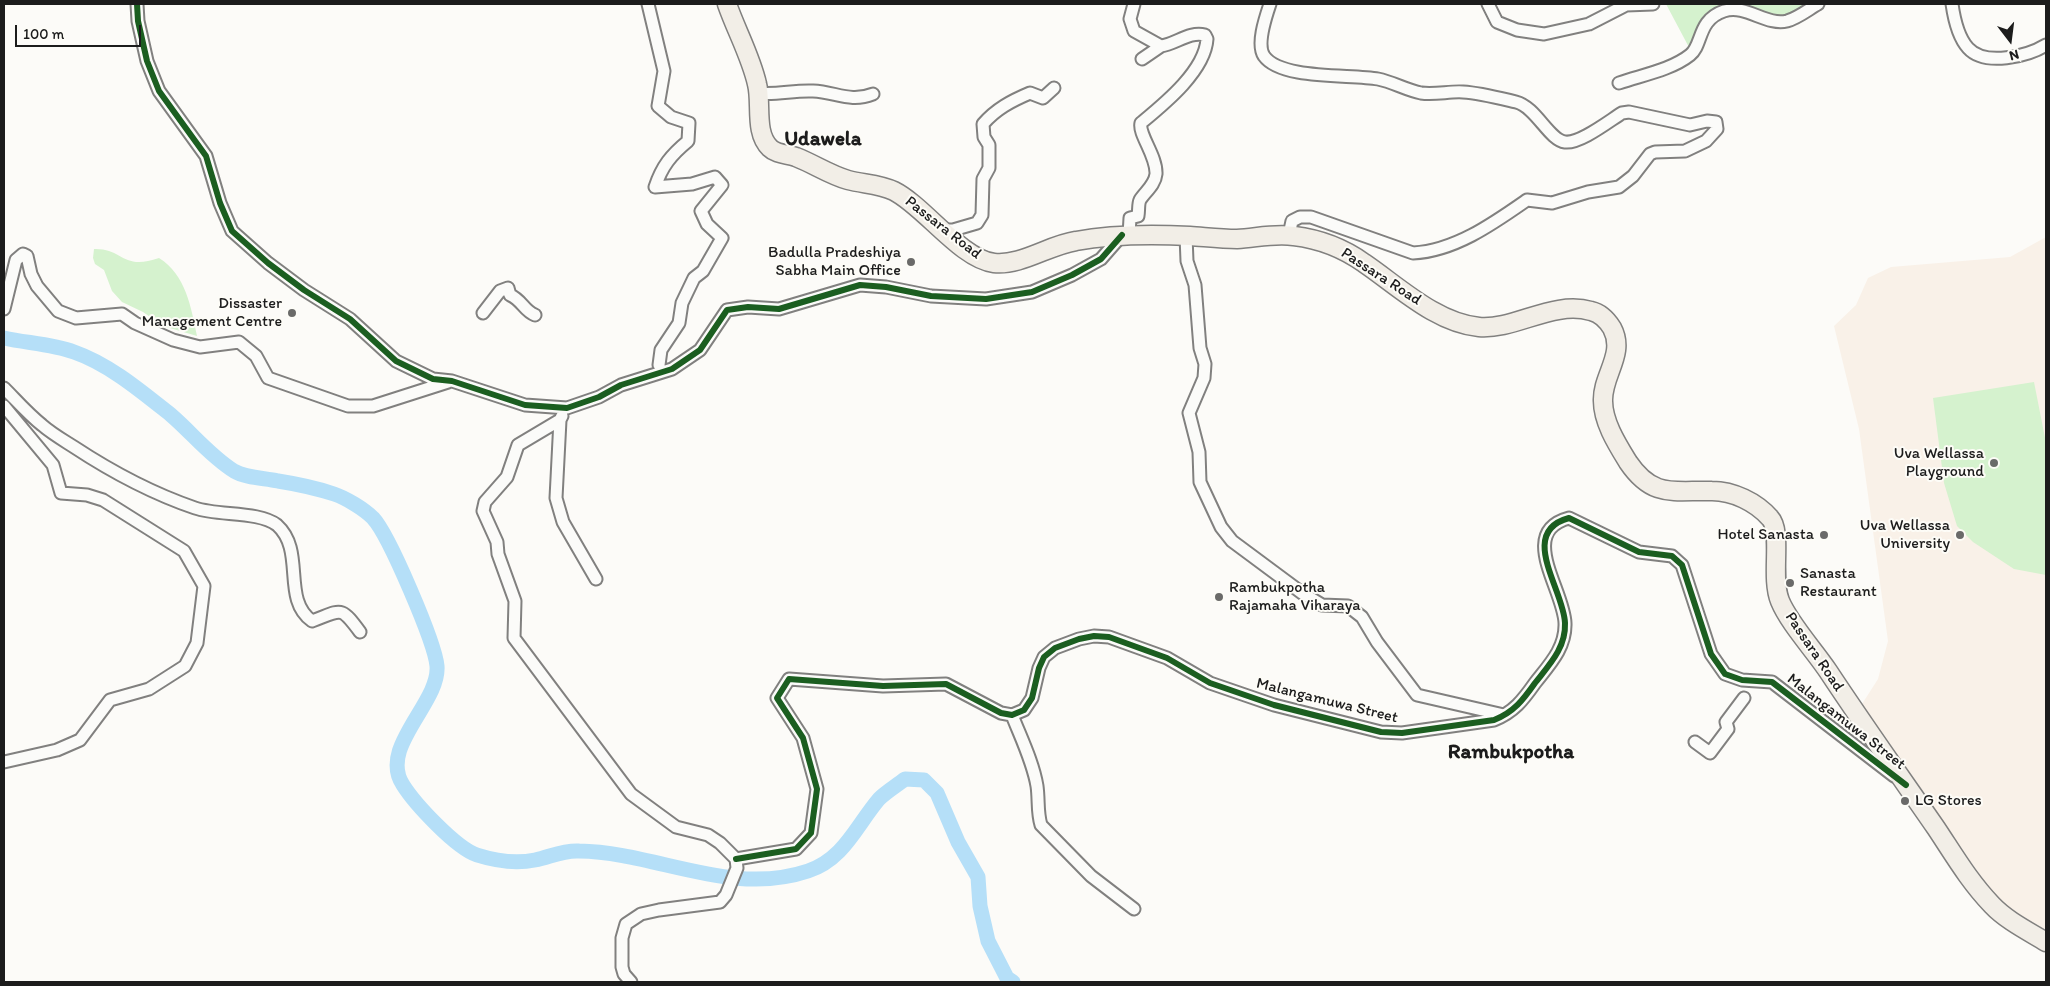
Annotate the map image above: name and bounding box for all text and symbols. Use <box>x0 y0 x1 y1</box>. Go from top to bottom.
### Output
scale bar <box>18 15 144 47</box>
north arrow <box>1985 15 2035 65</box>
text: 100 m <box>23 25 64 43</box>
text: N <box>2007 46 2021 64</box>
district label: Udawela <box>784 127 862 153</box>
street label: Passara Road <box>901 192 985 264</box>
place label: Badulla Pradeshiya Sabha Main Office <box>768 243 901 281</box>
street label: Passara Road <box>1337 244 1425 310</box>
marker: Badulla Pradeshiya Sabha Main Office <box>905 256 917 268</box>
place label: Dissaster Management Centre <box>142 294 282 332</box>
marker: Dissaster Management Centre <box>286 307 298 319</box>
place label: Uva Wellassa Playground <box>1894 444 1984 482</box>
marker: Uva Wellassa Playground <box>1988 457 2000 469</box>
place label: Uva Wellassa University <box>1860 516 1950 554</box>
place label: Hotel Sanasta <box>1717 525 1814 545</box>
marker: Hotel Sanasta <box>1818 529 1830 541</box>
marker: Uva Wellassa University <box>1954 529 1966 541</box>
place label: Sanasta Restaurant <box>1800 564 1877 602</box>
marker: Sanasta Restaurant <box>1784 577 1796 589</box>
place label: Rambukpotha Rajamaha Viharaya <box>1229 578 1361 616</box>
marker: Rambukpotha Rajamaha Viharaya <box>1213 591 1225 603</box>
street label: Passara Road <box>1780 609 1848 695</box>
street label: Malangamuwa Street <box>1783 670 1909 774</box>
street label: Malangamuwa Street <box>1254 674 1400 728</box>
district label: Rambukpotha <box>1448 740 1574 766</box>
place label: LG Stores <box>1915 791 1982 811</box>
marker: LG Stores <box>1899 795 1911 807</box>

